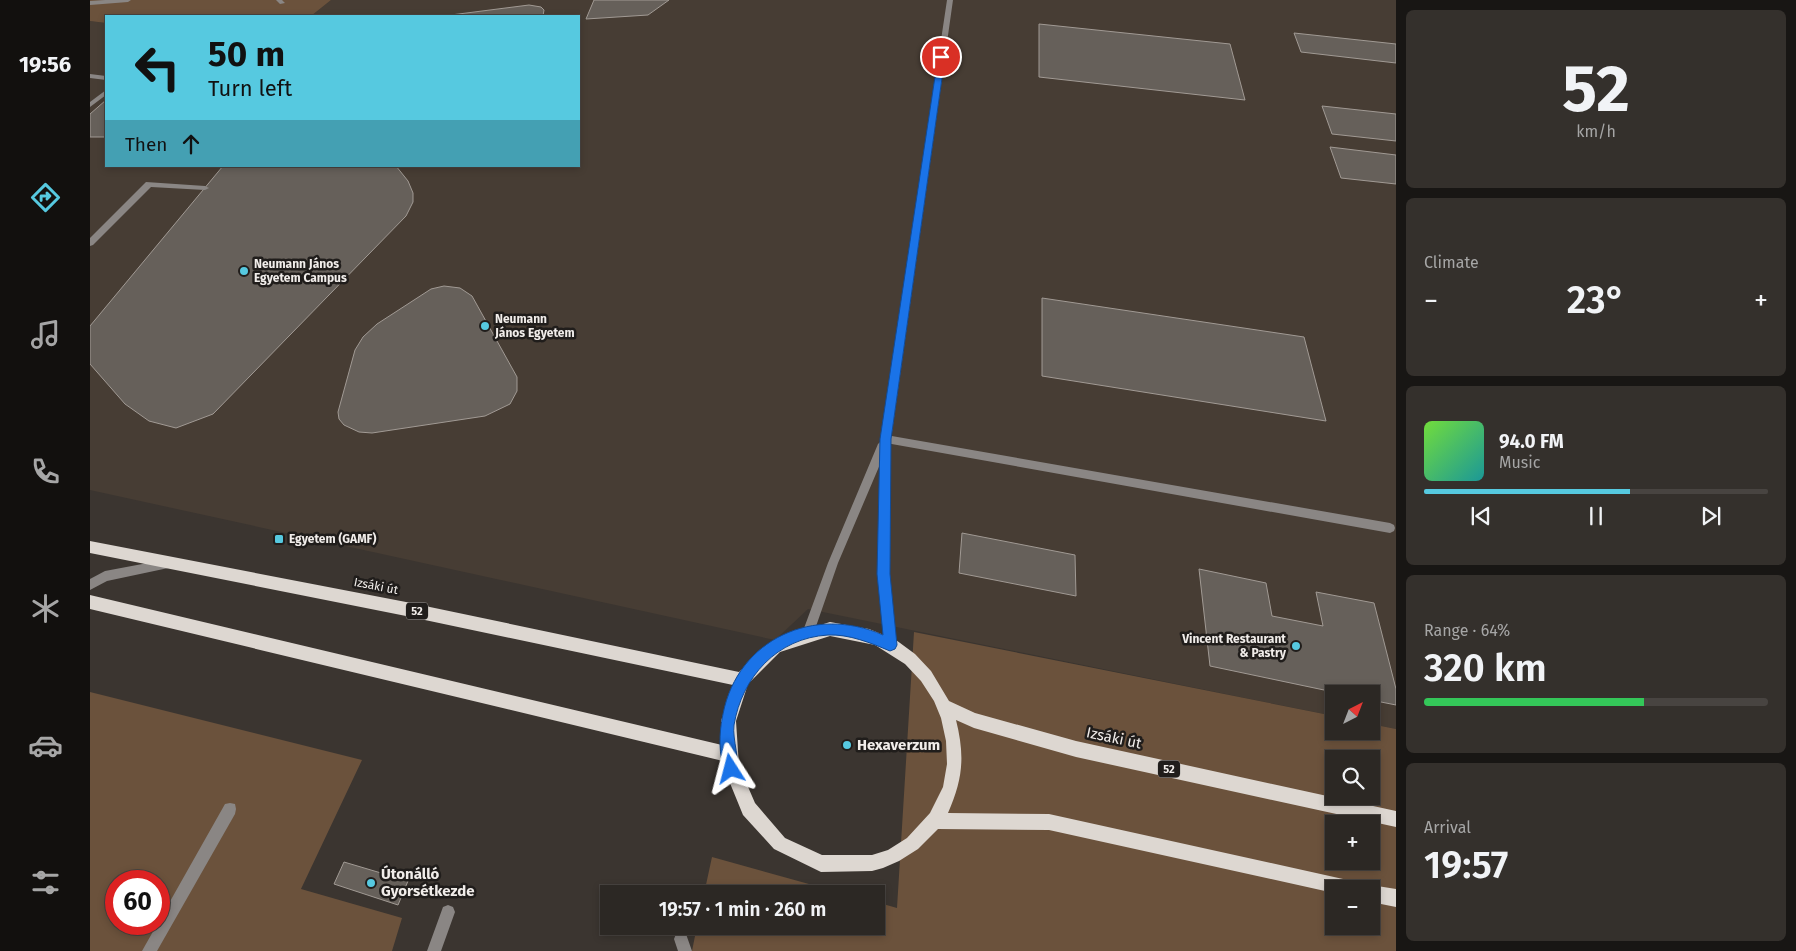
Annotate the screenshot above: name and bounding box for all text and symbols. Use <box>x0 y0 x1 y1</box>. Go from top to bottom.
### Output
text: 50 m <box>208 33 285 75</box>
icon: left <box>125 35 190 100</box>
pin <box>920 36 962 78</box>
icon: arrive <box>927 43 955 71</box>
text: 52 <box>1562 50 1630 128</box>
text: 19:56 <box>19 51 71 78</box>
text: Turn left <box>208 75 292 102</box>
text: km/h <box>1576 122 1616 141</box>
icon: ahead <box>177 130 205 158</box>
text: Then <box>125 133 167 156</box>
icon: directions <box>28 180 63 215</box>
text: Climate <box>1424 253 1479 272</box>
place label: Neumann János Egyetem Campus <box>254 257 347 285</box>
marker: Neumann János Egyetem Campus <box>238 265 250 277</box>
text: 23° <box>1567 277 1625 323</box>
text: − <box>1424 284 1438 317</box>
text: + <box>1754 284 1768 317</box>
place label: Neumann János Egyetem <box>494 312 575 340</box>
icon: music <box>28 317 63 352</box>
marker: Neumann János Egyetem <box>479 320 491 332</box>
text: 94.0 FM <box>1499 430 1564 453</box>
text: Music <box>1499 453 1540 472</box>
icon: phone <box>28 454 63 489</box>
icon: previous <box>1467 502 1495 530</box>
icon: pause <box>1582 502 1610 530</box>
icon: next <box>1697 502 1725 530</box>
place label: Egyetem (GAMF) <box>289 532 376 546</box>
marker: Egyetem (GAMF) <box>273 533 285 545</box>
street label: Izsáki út <box>353 575 400 597</box>
icon: climate <box>28 591 63 626</box>
road number: 52 <box>406 602 428 620</box>
text: Range · 64% <box>1424 621 1510 640</box>
place label: Vincent Restaurant & Pastry <box>1181 632 1287 660</box>
marker: Vincent Restaurant & Pastry <box>1290 640 1302 652</box>
text: 320 km <box>1424 645 1547 691</box>
north arrow <box>1325 685 1380 740</box>
map controls <box>1325 685 1380 935</box>
street label: Izsáki út <box>1085 723 1144 753</box>
icon: car <box>28 728 63 763</box>
place label: Hexaverzum <box>857 736 940 754</box>
marker: Hexaverzum <box>841 739 853 751</box>
position arrow <box>704 742 756 794</box>
button: search <box>1325 750 1380 805</box>
road number: 52 <box>1158 761 1180 778</box>
button: + <box>1325 815 1380 870</box>
text: Arrival <box>1424 818 1471 837</box>
text: 19:57 <box>1424 842 1508 888</box>
icon: filters <box>28 865 63 900</box>
place label: Útonálló Gyorsétkezde <box>381 865 475 900</box>
speed limit sign: 60 <box>105 870 170 935</box>
marker: Útonálló Gyorsétkezde <box>365 877 377 889</box>
button: − <box>1325 880 1380 935</box>
text: 19:57 · 1 min · 260 m <box>659 898 826 921</box>

